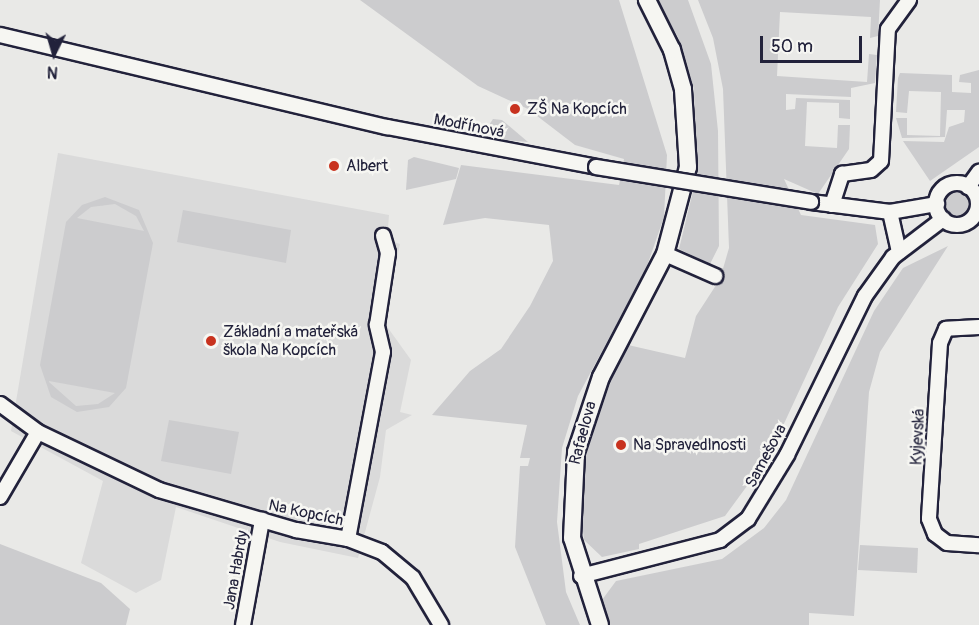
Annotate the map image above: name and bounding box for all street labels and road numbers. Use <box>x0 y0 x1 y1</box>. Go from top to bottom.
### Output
street label: Modřínová <box>432 110 506 142</box>
street label: Rafaelova <box>565 399 601 467</box>
street label: Kyjevská <box>907 408 929 466</box>
street label: Samešova <box>741 421 791 491</box>
street label: Na Kopcích <box>267 496 345 530</box>
street label: Jana Habrdy <box>220 529 252 611</box>

